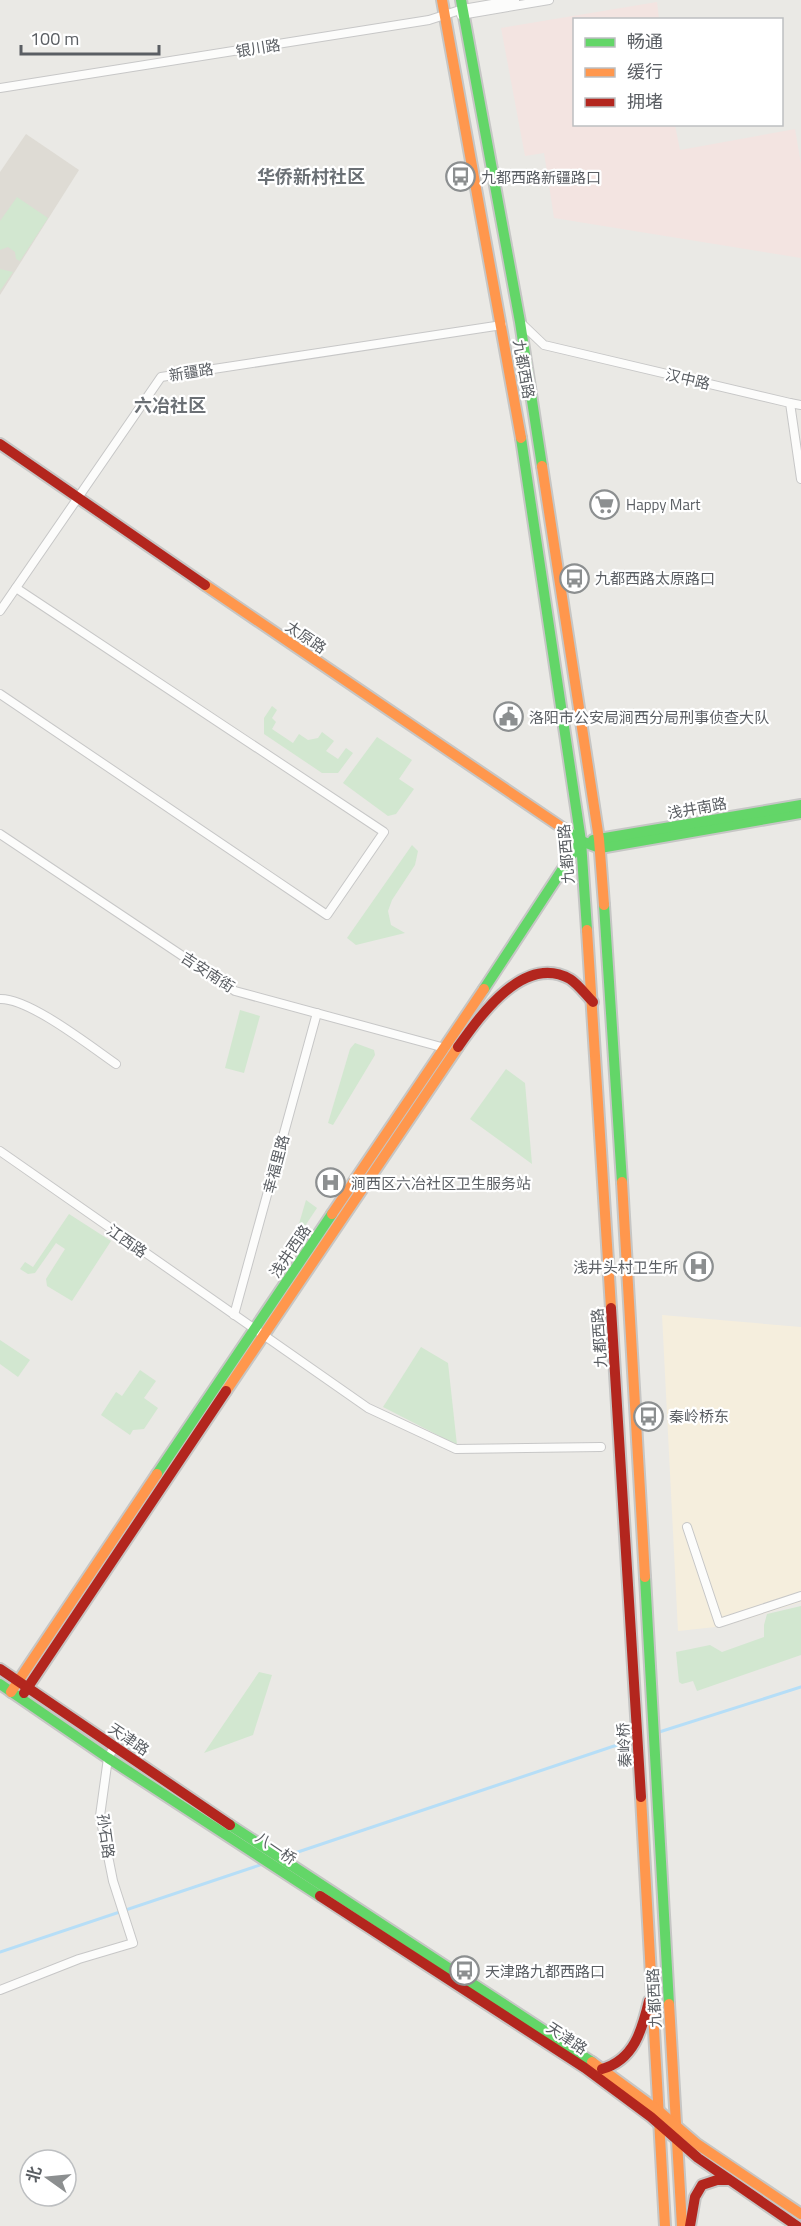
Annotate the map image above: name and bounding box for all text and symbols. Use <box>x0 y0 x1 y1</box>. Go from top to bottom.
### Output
scale bar <box>21 18 159 56</box>
legend <box>573 18 783 126</box>
text: 100 m <box>30 25 79 52</box>
text: 畅通 <box>627 28 663 55</box>
street label: 银川路 <box>234 33 282 63</box>
text: 缓行 <box>627 58 663 85</box>
text: 拥堵 <box>627 88 663 115</box>
bus stop icon: 九都西路新疆路口 <box>444 161 476 193</box>
district label: 华侨新村社区 <box>257 163 365 190</box>
place label: 九都西路新疆路口 <box>481 166 601 189</box>
street label: 九都西路 <box>507 337 541 401</box>
street label: 新疆路 <box>167 357 215 387</box>
street label: 汉中路 <box>663 363 713 395</box>
district label: 六冶社区 <box>134 392 206 419</box>
supermarket icon: Happy Mart <box>589 488 621 520</box>
place label: Happy Mart <box>626 493 701 516</box>
bus stop icon: 九都西路太原路口 <box>558 562 590 594</box>
place label: 九都西路太原路口 <box>595 567 715 590</box>
street label: 太原路 <box>281 615 331 659</box>
public building icon: 洛阳市公安局涧西分局刑事侦查大队 <box>492 701 524 733</box>
place label: 洛阳市公安局涧西分局刑事侦查大队 <box>529 706 769 729</box>
street label: 浅井南路 <box>665 791 729 825</box>
street label: 九都西路 <box>552 823 580 885</box>
street label: 吉安南街 <box>177 946 239 998</box>
street label: 幸福里路 <box>257 1132 295 1196</box>
hospital icon: 涧西区六冶社区卫生服务站 <box>314 1167 346 1199</box>
place label: 涧西区六冶社区卫生服务站 <box>351 1172 531 1195</box>
street label: 江西路 <box>102 1219 152 1263</box>
street label: 浅井西路 <box>264 1220 316 1282</box>
hospital icon: 浅井头村卫生所 <box>683 1251 715 1283</box>
place label: 浅井头村卫生所 <box>573 1256 678 1279</box>
street label: 九都西路 <box>585 1307 613 1369</box>
bus stop icon: 秦岭桥东 <box>632 1400 664 1432</box>
place label: 秦岭桥东 <box>669 1405 729 1428</box>
street label: 天津路 <box>104 1717 154 1761</box>
street label: 秦岭桥 <box>611 1722 637 1768</box>
street label: 孙石路 <box>91 1812 121 1860</box>
street label: 八一桥 <box>251 1826 301 1870</box>
bus stop icon: 天津路九都西路口 <box>448 1955 480 1987</box>
place label: 天津路九都西路口 <box>485 1960 605 1983</box>
street label: 九都西路 <box>641 1967 667 2029</box>
street label: 天津路 <box>542 2016 592 2060</box>
north arrow <box>18 2148 78 2208</box>
text: 北 <box>20 2163 47 2185</box>

